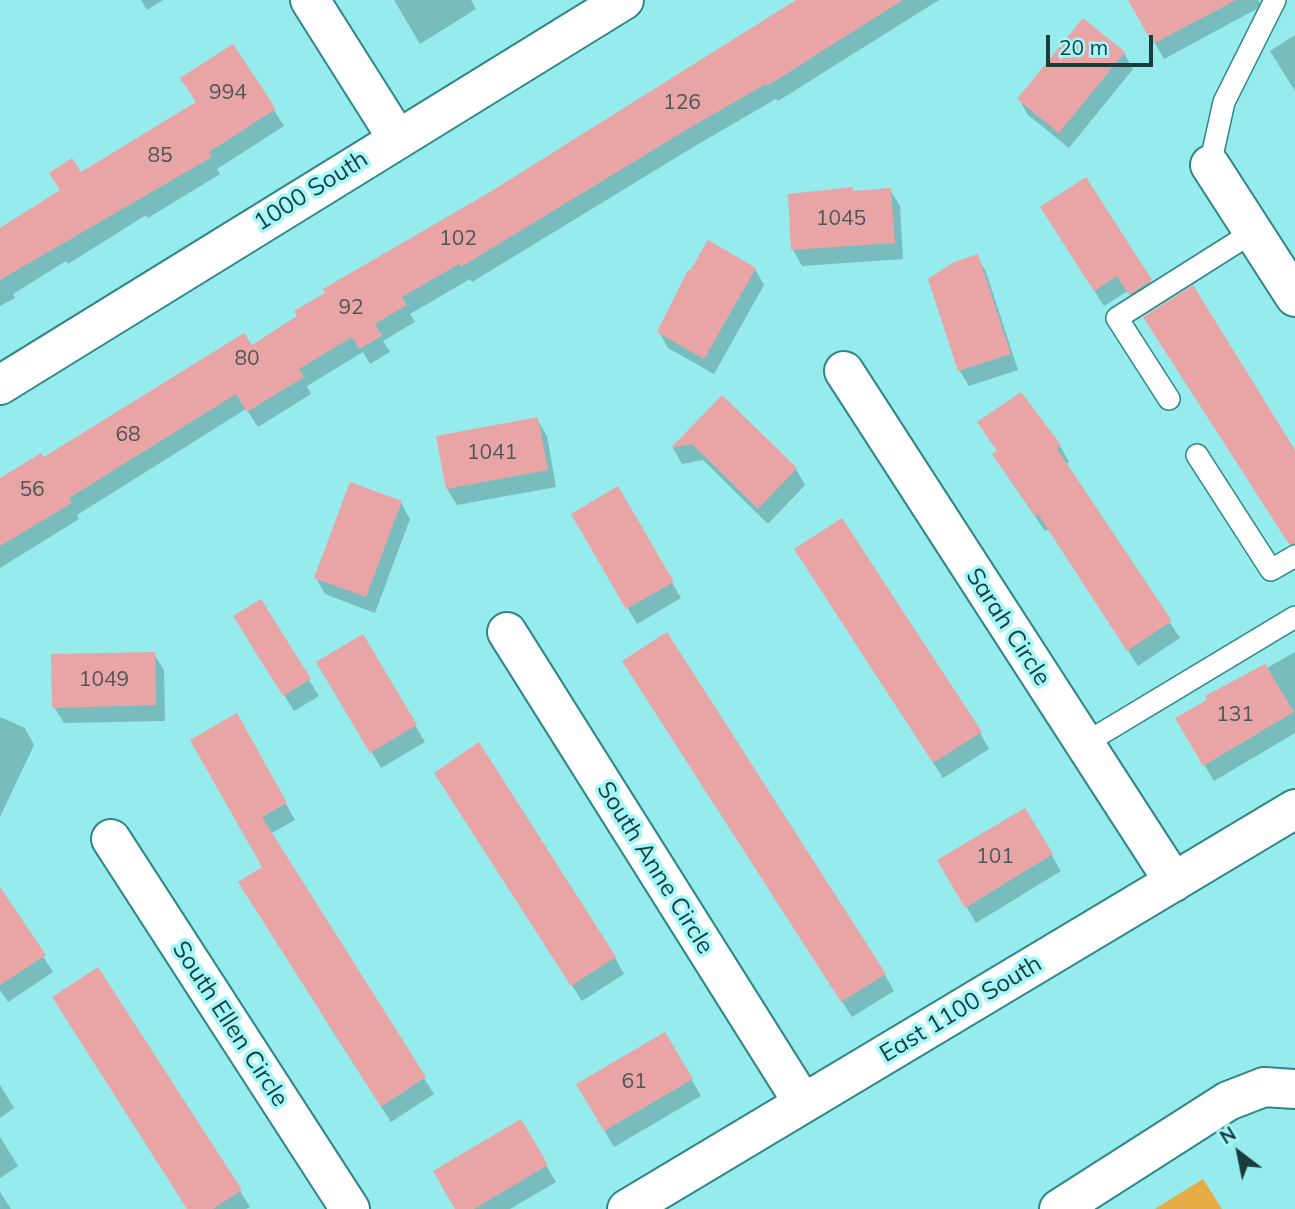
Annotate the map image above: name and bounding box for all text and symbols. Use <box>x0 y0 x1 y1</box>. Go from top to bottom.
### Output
scale bar <box>1050 21 1157 65</box>
text: 20 m <box>1059 34 1108 60</box>
house number: 994 <box>209 80 247 106</box>
house number: 126 <box>663 90 701 116</box>
house number: 85 <box>147 143 173 169</box>
street label: 1000 South <box>249 145 373 237</box>
house number: 1045 <box>816 206 866 232</box>
house number: 102 <box>439 226 477 252</box>
house number: 92 <box>338 295 364 321</box>
house number: 80 <box>234 346 260 372</box>
house number: 68 <box>115 422 141 448</box>
house number: 1041 <box>467 440 517 466</box>
house number: 56 <box>19 477 45 503</box>
street label: Sarah Circle <box>959 563 1057 691</box>
house number: 1049 <box>79 667 129 693</box>
house number: 131 <box>1216 702 1254 728</box>
street label: South Anne Circle <box>590 777 720 959</box>
house number: 101 <box>976 844 1014 870</box>
street label: South Ellen Circle <box>166 936 294 1112</box>
street label: East 1100 South <box>875 949 1047 1069</box>
house number: 61 <box>621 1069 647 1095</box>
north arrow <box>1204 1118 1274 1188</box>
text: N <box>1215 1121 1240 1149</box>

